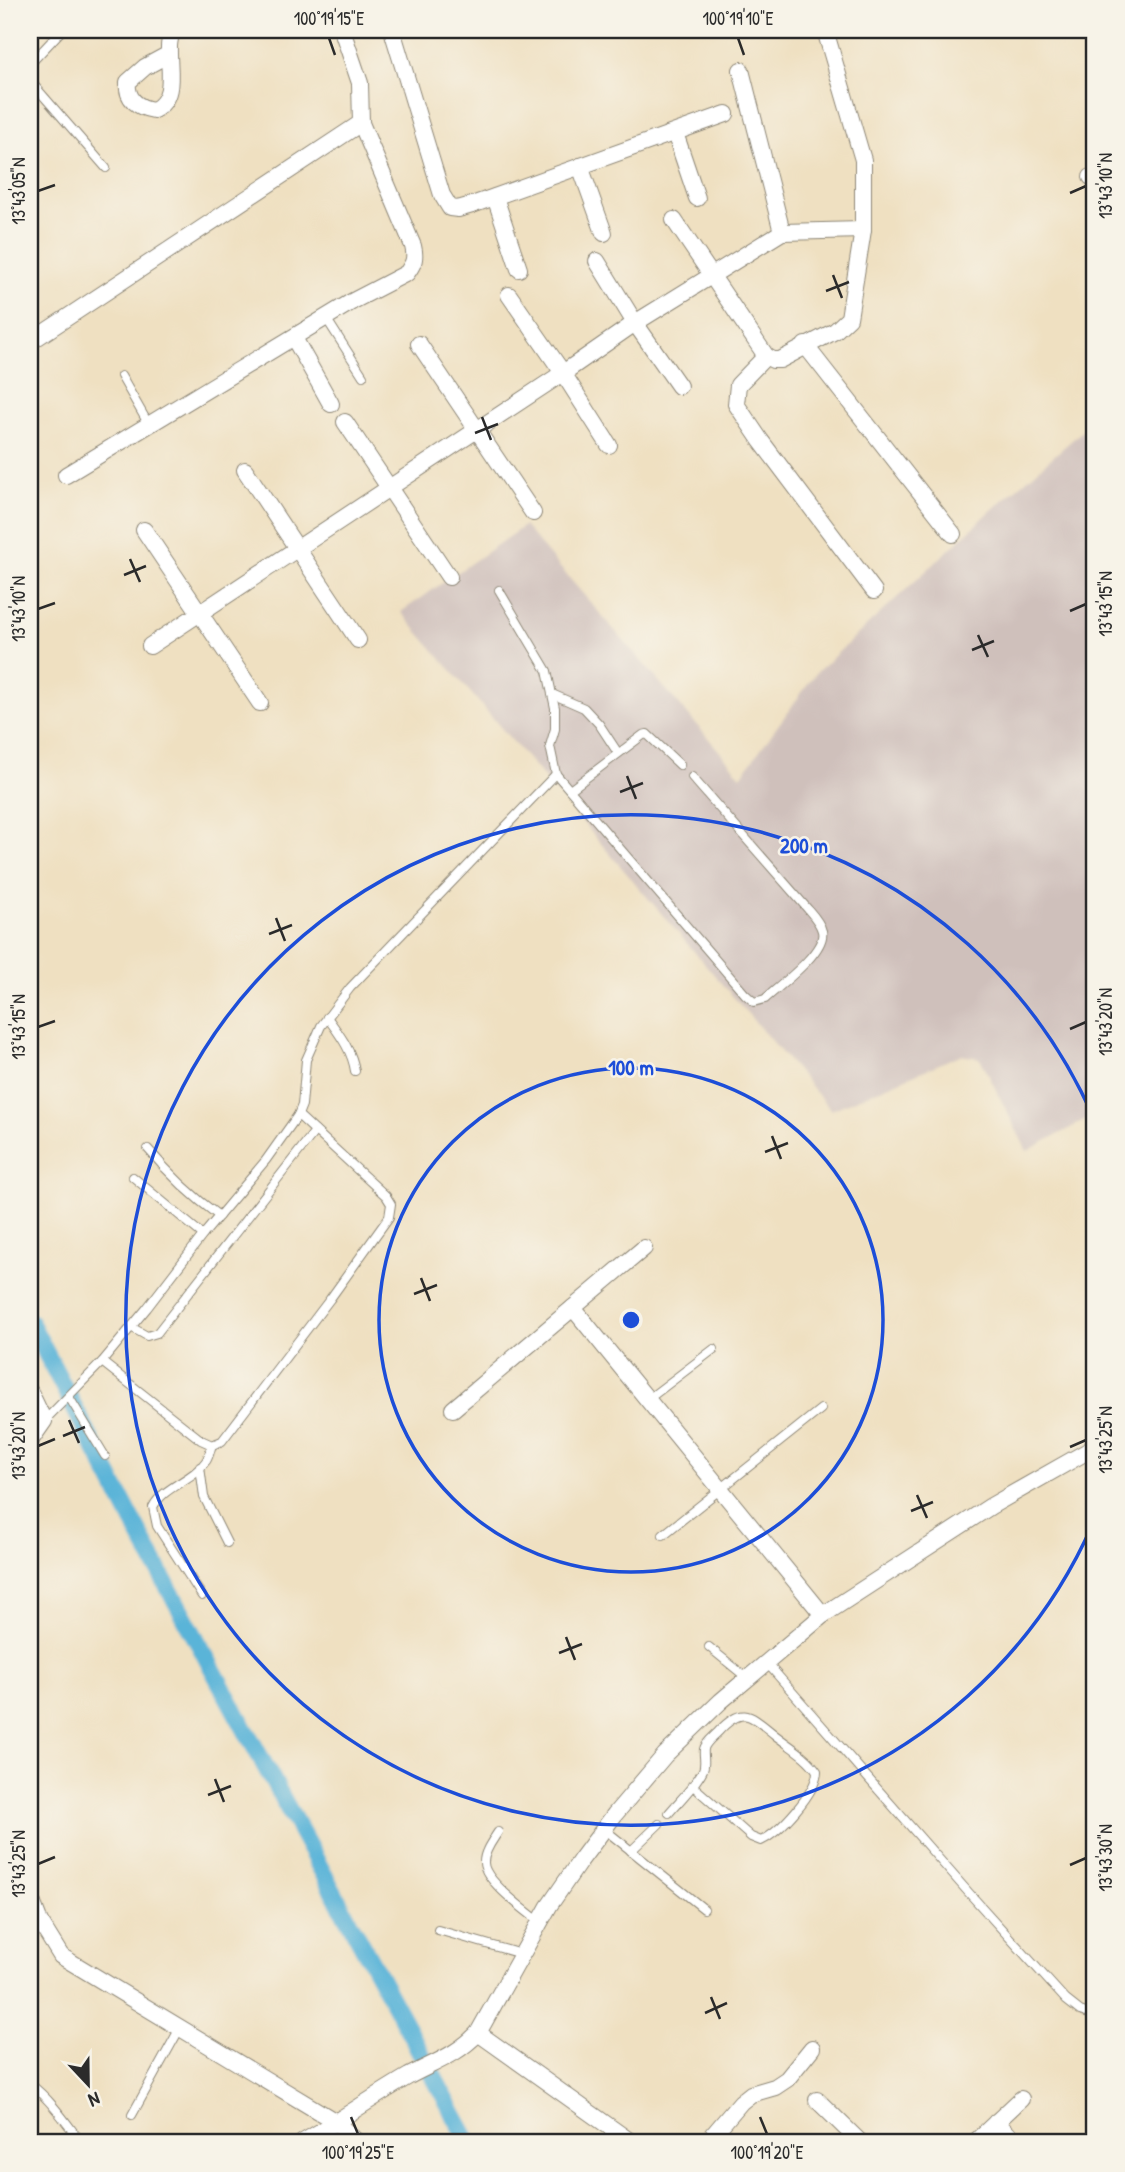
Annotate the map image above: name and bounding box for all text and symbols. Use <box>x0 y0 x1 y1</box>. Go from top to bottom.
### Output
text: 100°19'15"E <box>294 6 364 31</box>
text: 100°19'10"E <box>703 6 774 31</box>
text: 13°43'10"N <box>1093 153 1118 219</box>
text: 13°43'05"N <box>6 157 31 225</box>
text: 13°43'15"N <box>1093 571 1118 637</box>
text: 13°43'10"N <box>6 576 31 642</box>
text: 200 m <box>780 831 828 860</box>
text: 13°43'20"N <box>1093 988 1118 1056</box>
text: 13°43'15"N <box>6 994 31 1060</box>
text: 100 m <box>608 1053 654 1082</box>
centre of rings <box>619 1308 643 1332</box>
text: 13°43'25"N <box>1093 1406 1118 1474</box>
text: 13°43'20"N <box>6 1412 31 1480</box>
text: 13°43'30"N <box>1093 1824 1118 1892</box>
text: 13°43'25"N <box>6 1830 31 1898</box>
north arrow <box>52 2050 122 2120</box>
text: N <box>85 2086 104 2114</box>
text: 100°19'25"E <box>322 2140 394 2165</box>
text: 100°19'20"E <box>731 2140 803 2165</box>

